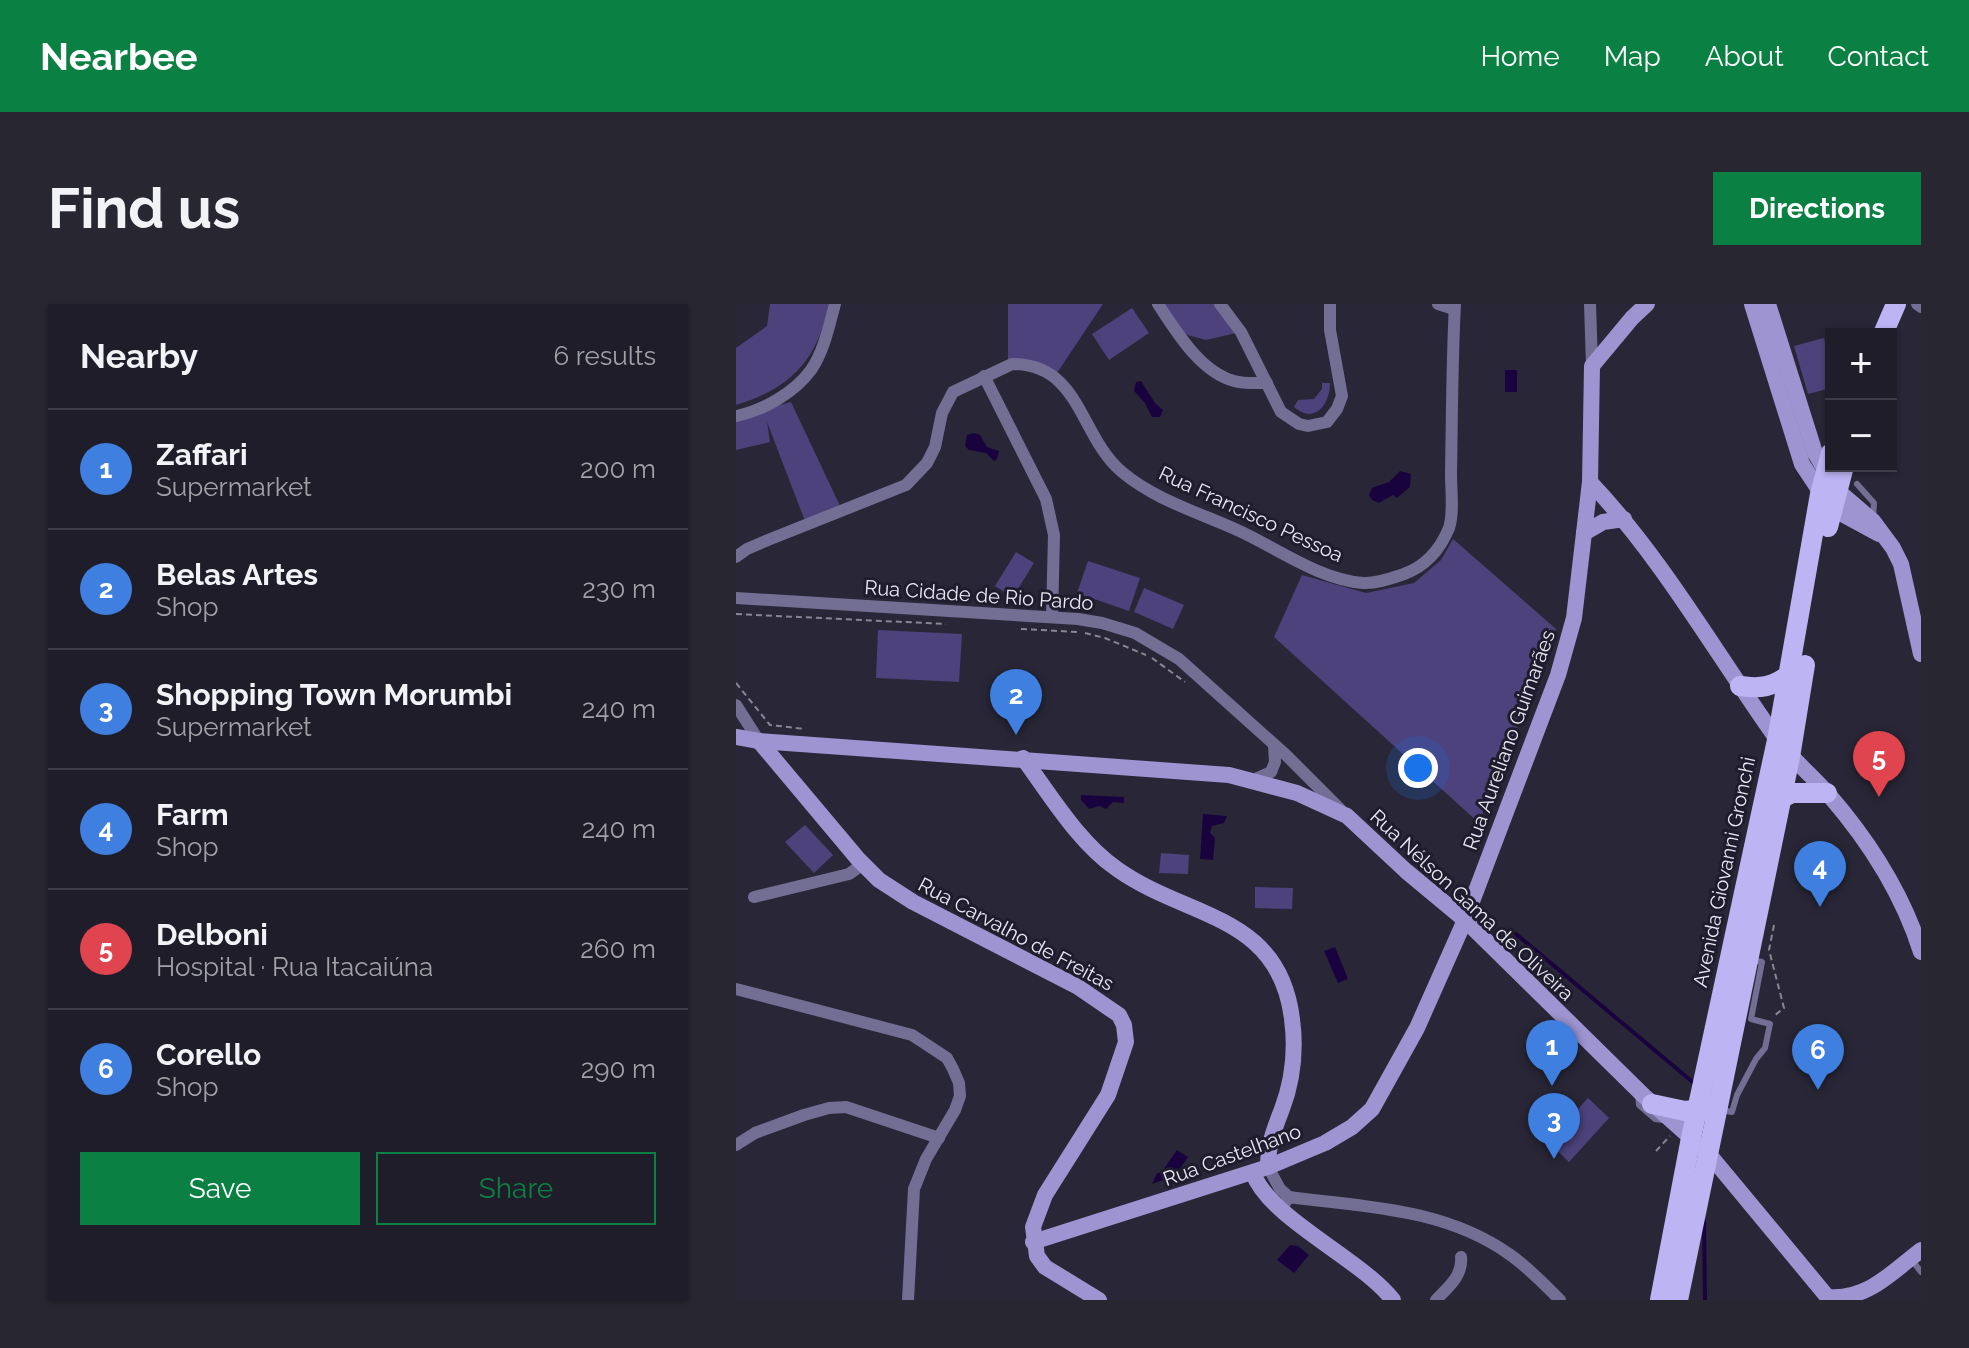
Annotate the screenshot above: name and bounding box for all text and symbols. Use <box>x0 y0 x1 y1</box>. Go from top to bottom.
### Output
text: Nearbee <box>40 34 198 79</box>
text: Home <box>1480 40 1560 73</box>
text: Map <box>1604 40 1661 73</box>
text: About <box>1705 40 1784 73</box>
text: Contact <box>1828 40 1929 73</box>
button: Directions <box>1713 172 1921 245</box>
text: Find us <box>48 175 240 241</box>
map controls <box>1825 328 1897 472</box>
button: + <box>1825 328 1897 400</box>
text: Nearby <box>80 336 198 376</box>
text: 6 results <box>553 341 656 371</box>
button: − <box>1825 400 1897 472</box>
text: Zaffari <box>156 437 248 472</box>
text: 1 <box>100 454 112 484</box>
text: 200 m <box>580 454 656 484</box>
street label: Rua Francisco Pessoa <box>1155 461 1347 567</box>
text: Supermarket <box>156 472 312 502</box>
text: Belas Artes <box>156 557 318 592</box>
text: 2 <box>99 574 113 604</box>
text: 230 m <box>582 574 656 604</box>
street label: Rua Cidade de Rio Pardo <box>864 575 1094 615</box>
text: Shop <box>156 592 218 622</box>
street label: Rua Aureliano Guimarães <box>1458 627 1560 853</box>
pin: 2 <box>990 669 1042 735</box>
text: Shopping Town Morumbi <box>156 677 512 712</box>
text: 3 <box>99 694 113 724</box>
text: 240 m <box>582 694 656 724</box>
text: Supermarket <box>156 712 312 742</box>
pin: 5 <box>1853 731 1905 797</box>
your location <box>1398 748 1438 788</box>
street label: Avenida Giovanni Gronchi <box>1688 754 1760 990</box>
text: Farm <box>156 797 229 832</box>
street label: Rua Nélson Gama de Oliveira <box>1365 804 1579 1006</box>
text: 4 <box>99 814 113 844</box>
text: 240 m <box>582 814 656 844</box>
text: Shop <box>156 832 218 862</box>
pin: 4 <box>1794 841 1846 907</box>
street label: Rua Carvalho de Freitas <box>914 872 1118 996</box>
text: Delboni <box>156 917 268 952</box>
text: 5 <box>99 934 113 964</box>
text: 260 m <box>580 934 656 964</box>
text: Hospital · Rua Itacaiúna <box>156 952 433 982</box>
pin: 1 <box>1526 1020 1578 1086</box>
pin: 6 <box>1792 1024 1844 1090</box>
text: Corello <box>156 1037 261 1072</box>
text: 6 <box>98 1054 114 1084</box>
text: 290 m <box>581 1054 656 1084</box>
text: Shop <box>156 1072 218 1102</box>
pin: 3 <box>1528 1093 1580 1159</box>
street label: Rua Castelhano <box>1160 1119 1304 1191</box>
button: Save <box>80 1152 360 1225</box>
button: Share <box>376 1152 656 1225</box>

